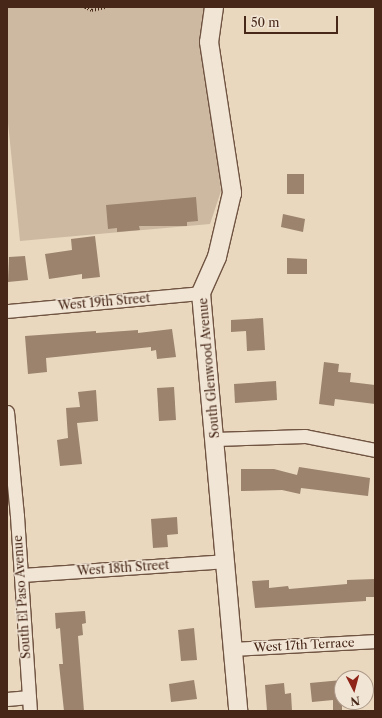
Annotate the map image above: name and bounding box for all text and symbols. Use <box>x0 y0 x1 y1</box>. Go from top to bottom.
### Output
scale bar <box>246 8 340 34</box>
text: 50 m <box>251 15 280 30</box>
street label: West 19th Street <box>57 291 151 313</box>
street label: South Glenwood Avenue <box>196 297 222 439</box>
street label: South El Paso Avenue <box>10 534 34 660</box>
street label: West 18th Street <box>76 558 170 578</box>
street label: West 17th Terrace <box>253 635 355 655</box>
north arrow <box>334 670 374 710</box>
text: N <box>350 693 361 708</box>

